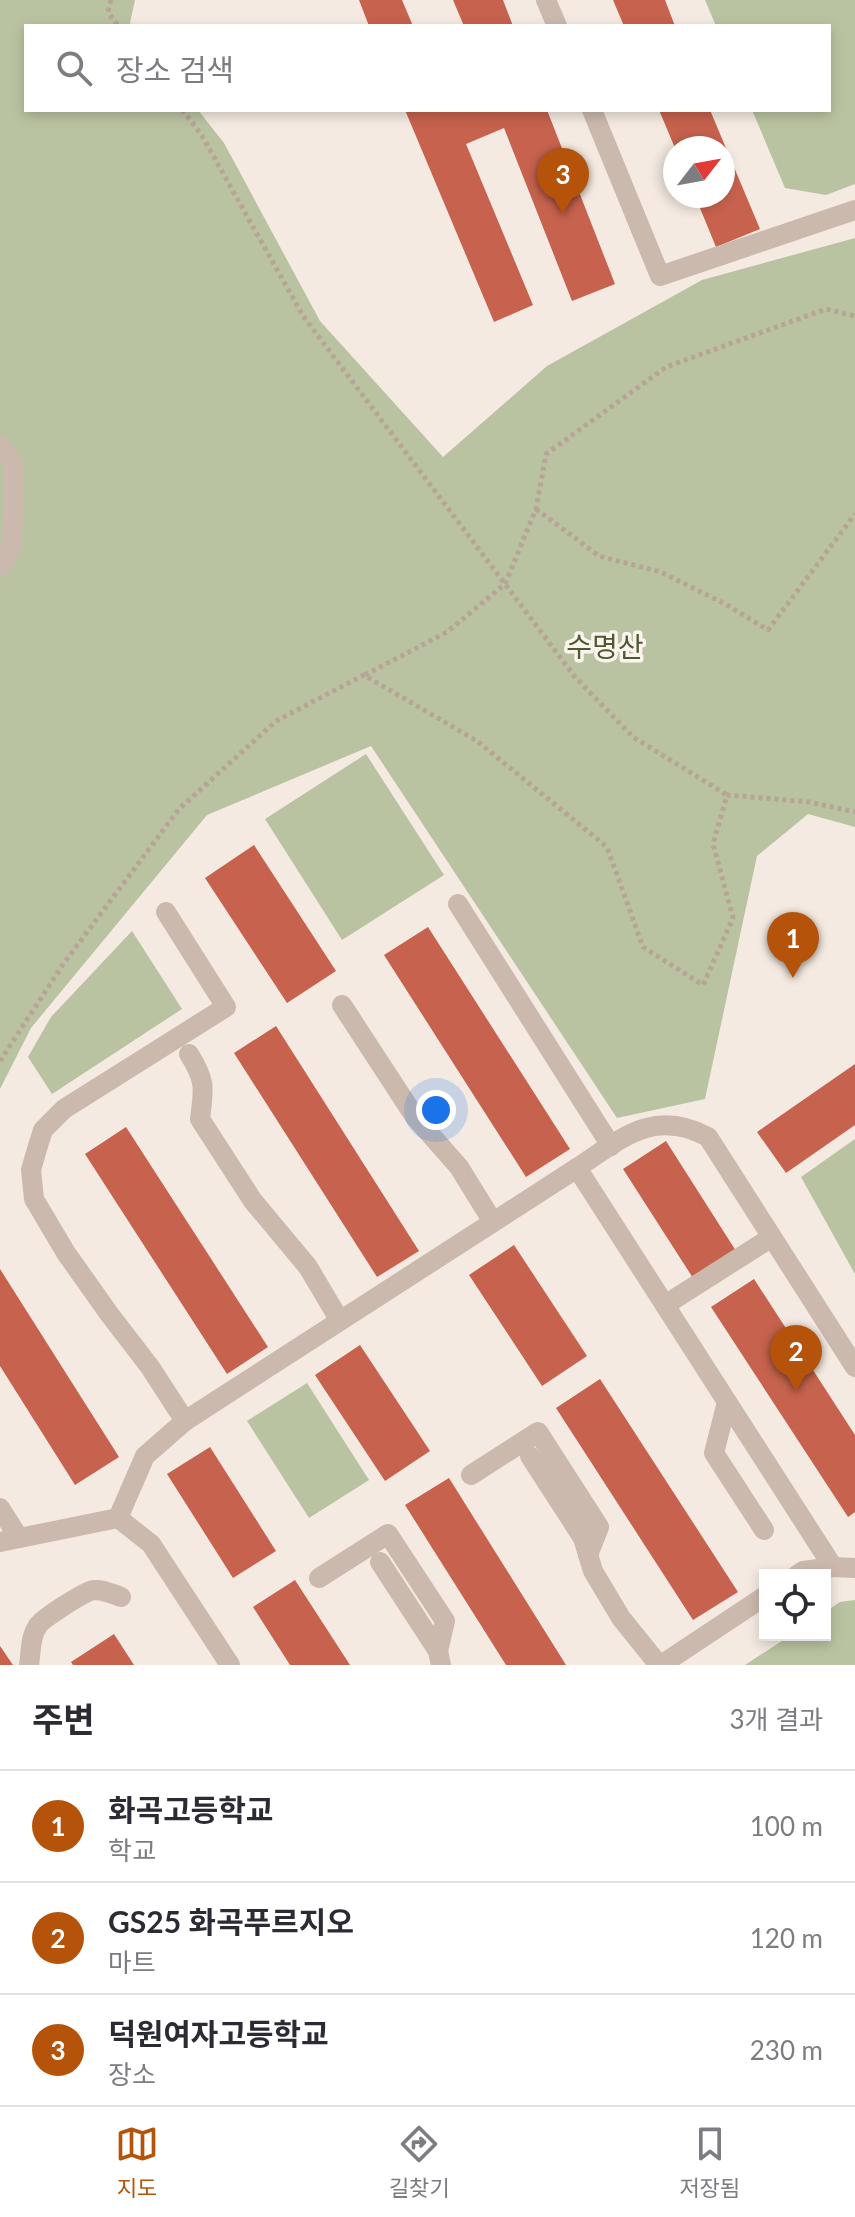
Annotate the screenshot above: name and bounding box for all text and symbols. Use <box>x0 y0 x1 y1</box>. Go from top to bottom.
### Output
search box <box>24 24 831 112</box>
icon: search <box>52 46 96 90</box>
text: 장소 검색 <box>116 51 234 87</box>
north arrow <box>663 136 735 208</box>
pin: 3 <box>537 148 589 214</box>
park label: 수명산 <box>566 629 644 663</box>
pin: 1 <box>767 912 819 978</box>
your location <box>416 1090 456 1130</box>
pin: 2 <box>770 1325 822 1391</box>
map controls <box>759 1569 831 1641</box>
button: locate <box>759 1569 831 1641</box>
text: 주변 <box>32 1698 95 1739</box>
text: 3개 결과 <box>730 1703 823 1735</box>
text: 화곡고등학교 <box>108 1791 274 1827</box>
text: 1 <box>50 1810 66 1842</box>
text: 100 m <box>750 1810 823 1842</box>
text: 학교 <box>108 1834 156 1866</box>
text: GS25 화곡푸르지오 <box>108 1903 354 1939</box>
text: 2 <box>50 1922 66 1954</box>
text: 120 m <box>750 1922 823 1954</box>
text: 마트 <box>108 1946 156 1978</box>
text: 덕원여자고등학교 <box>108 2015 329 2051</box>
text: 3 <box>50 2034 66 2066</box>
text: 230 m <box>750 2034 823 2066</box>
text: 장소 <box>108 2058 156 2090</box>
tab: 지도 <box>115 2122 159 2202</box>
tab: 길찾기 <box>389 2122 450 2202</box>
tab: 저장됨 <box>679 2122 740 2202</box>

